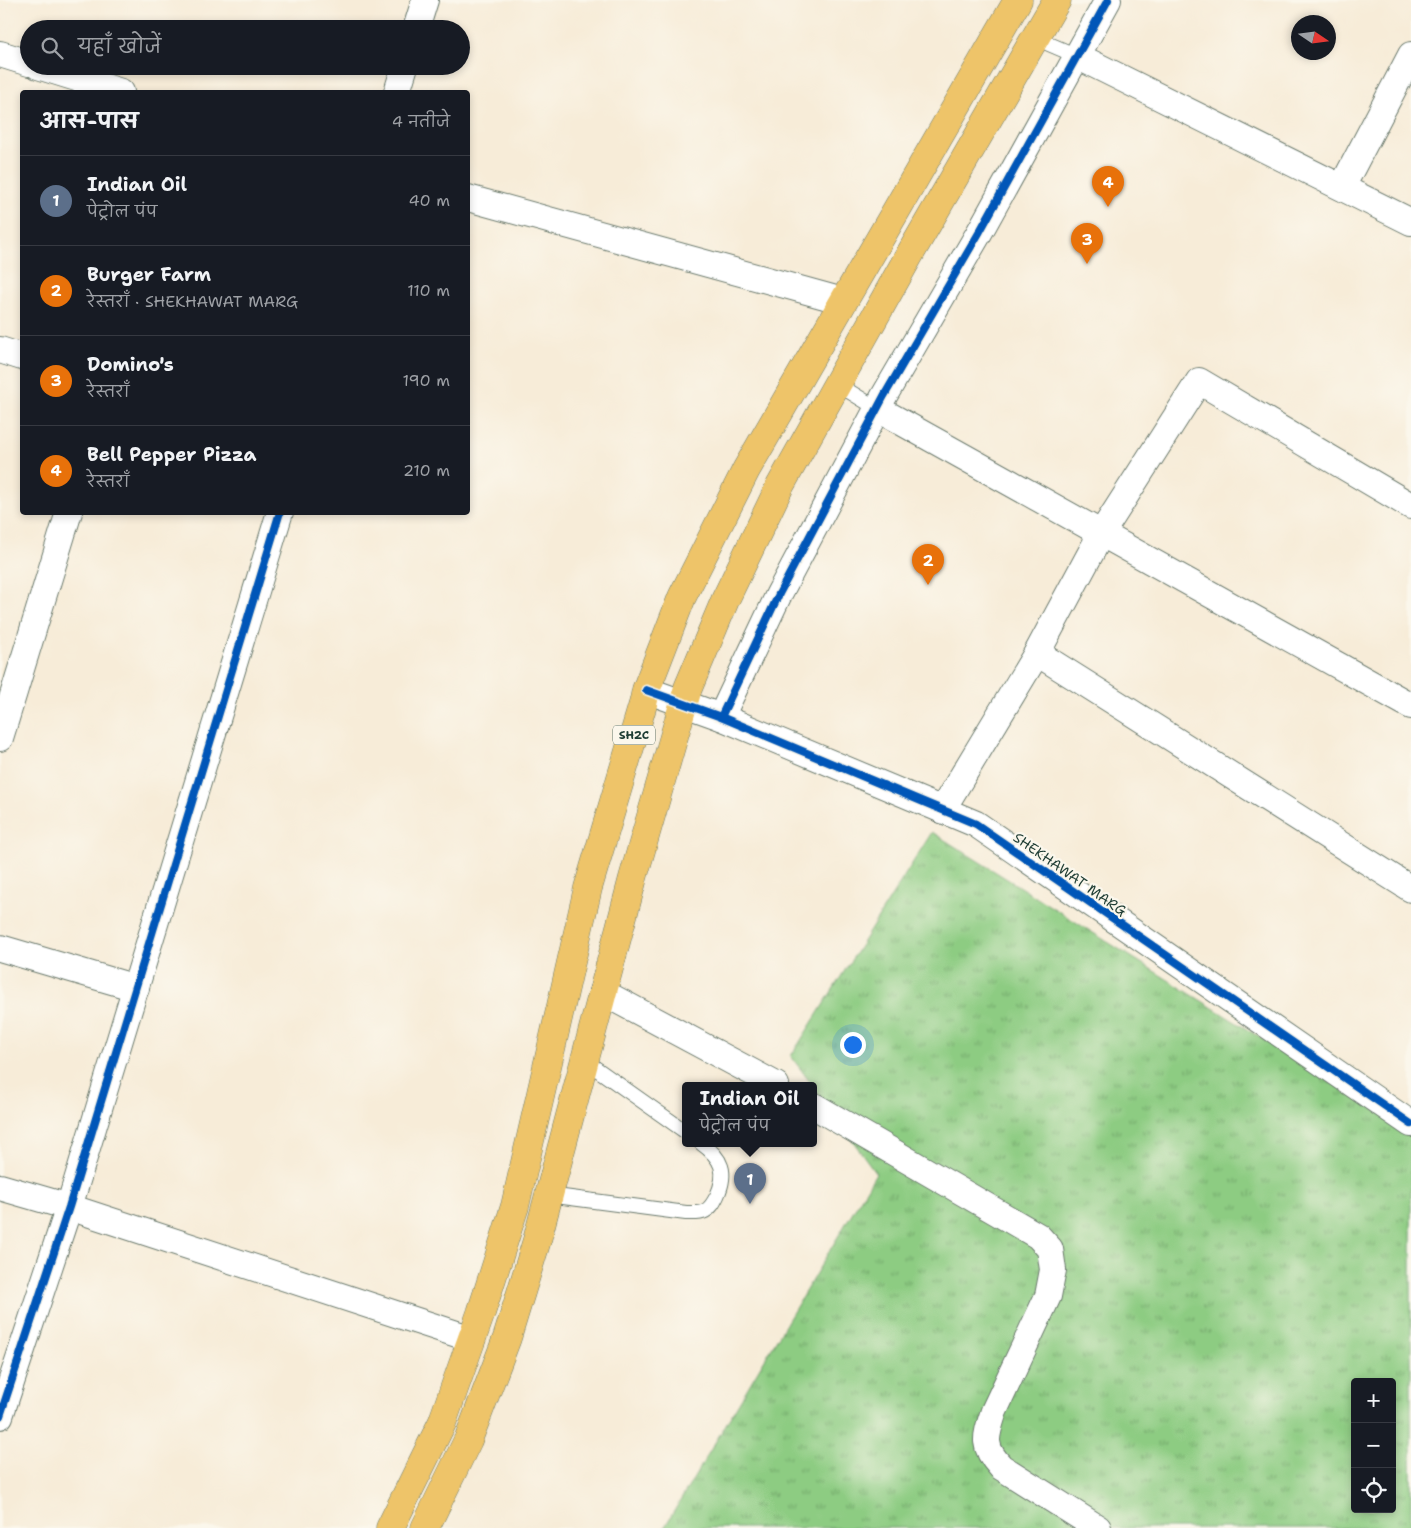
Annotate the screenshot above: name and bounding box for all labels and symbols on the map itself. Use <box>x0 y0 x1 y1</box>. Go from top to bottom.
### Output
north arrow <box>1291 15 1336 60</box>
pin: 4 <box>1092 166 1124 207</box>
pin: 3 <box>1071 223 1103 264</box>
pin: 2 <box>912 544 944 585</box>
road number: SH2C <box>613 726 655 744</box>
street label: SHEKHAWAT MARG <box>1010 828 1130 920</box>
your location <box>840 1032 866 1058</box>
pin: 1 <box>734 1163 766 1204</box>

